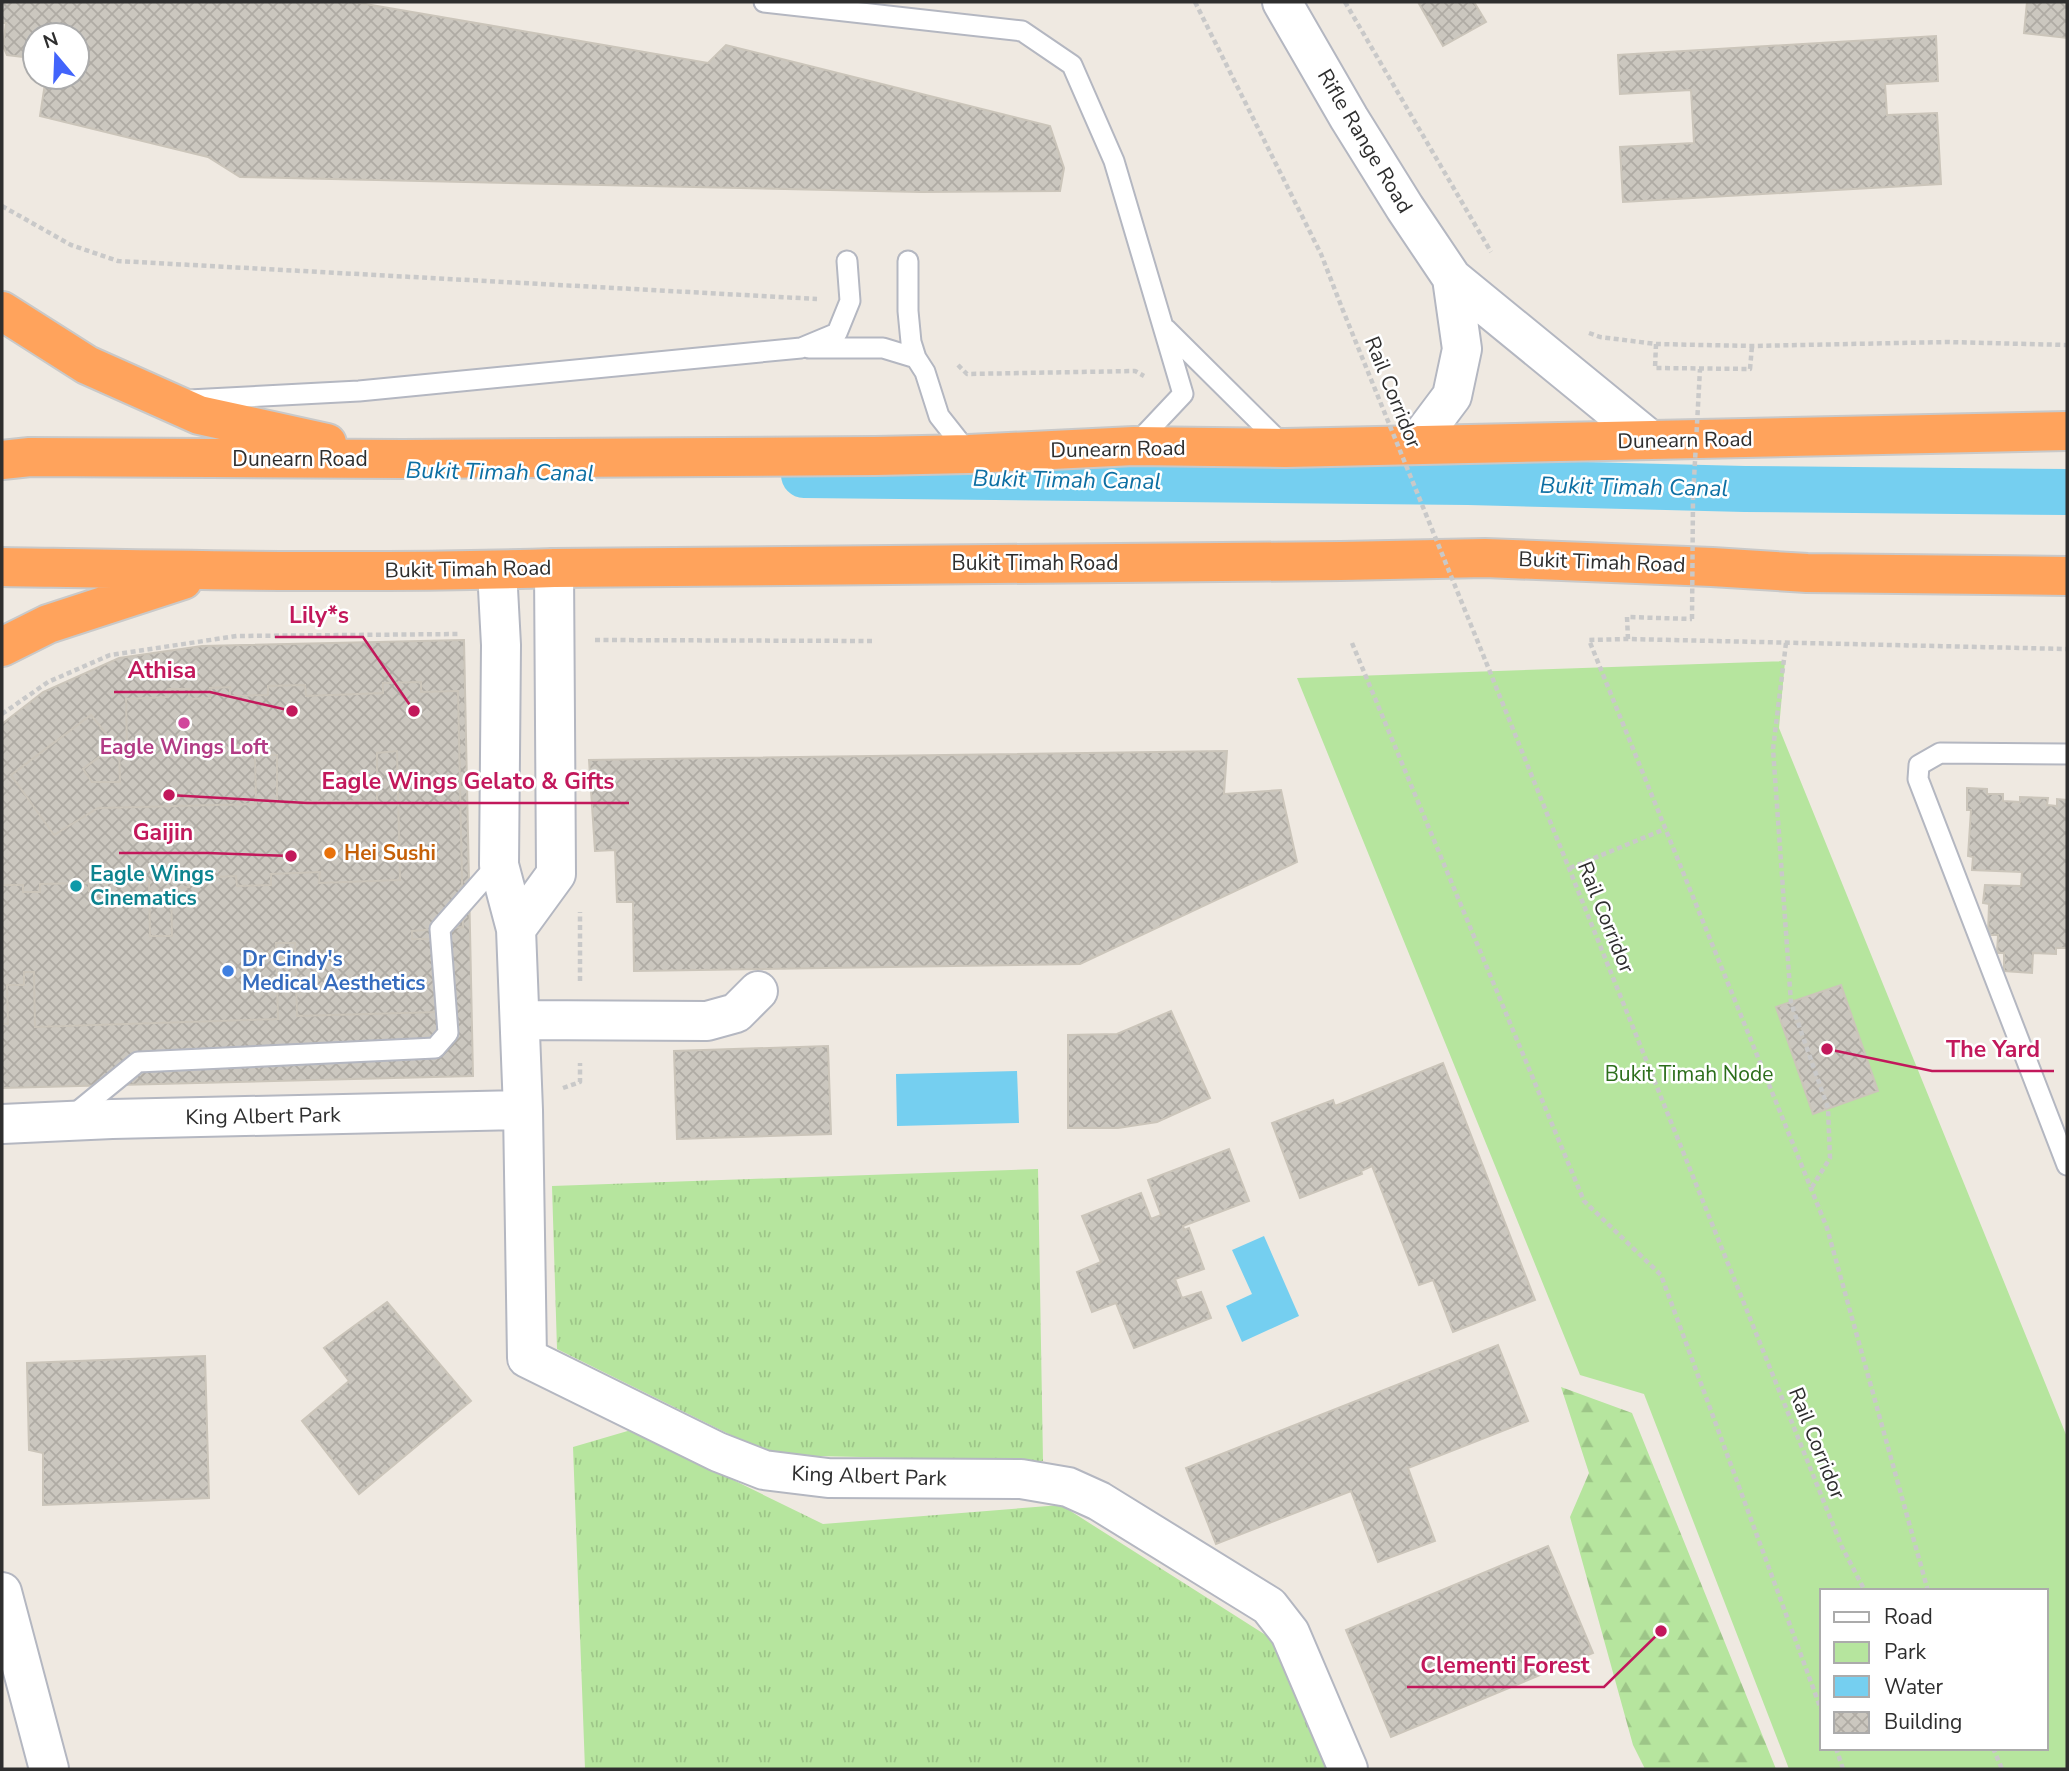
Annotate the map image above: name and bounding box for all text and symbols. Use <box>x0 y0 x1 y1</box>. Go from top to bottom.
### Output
north arrow <box>21 21 91 91</box>
text: N <box>40 26 62 55</box>
street label: Rifle Range Road <box>1311 64 1419 218</box>
street label: Rail Corridor <box>1358 332 1428 452</box>
street label: Dunearn Road <box>1617 425 1753 455</box>
street label: Dunearn Road <box>1050 434 1186 464</box>
street label: Dunearn Road <box>232 445 368 473</box>
water label: Bukit Timah Canal <box>405 455 595 489</box>
water label: Bukit Timah Canal <box>972 463 1162 497</box>
water label: Bukit Timah Canal <box>1539 470 1729 504</box>
street label: Bukit Timah Road <box>1518 545 1686 579</box>
street label: Bukit Timah Road <box>952 549 1118 577</box>
street label: Bukit Timah Road <box>384 554 552 584</box>
callout: Lily*s <box>275 593 363 637</box>
text: Lily*s <box>289 600 349 631</box>
callout: Athisa <box>114 648 210 692</box>
text: Athisa <box>128 655 196 686</box>
marker: Eagle Wings Loft <box>176 715 192 731</box>
place label: Eagle Wings Loft <box>100 733 269 761</box>
callout: Eagle Wings Gelato & Gifts <box>307 759 629 803</box>
text: Eagle Wings Gelato & Gifts <box>321 766 615 797</box>
callout: Gaijin <box>119 809 208 853</box>
text: Gaijin <box>133 817 193 848</box>
place label: Hei Sushi <box>344 839 436 867</box>
marker: Hei Sushi <box>322 845 338 861</box>
street label: Rail Corridor <box>1571 857 1641 977</box>
place label: Eagle Wings Cinematics <box>90 860 214 912</box>
marker: Eagle Wings Cinematics <box>68 878 84 894</box>
place label: Dr Cindy's Medical Aesthetics <box>242 945 426 997</box>
marker: Dr Cindy's Medical Aesthetics <box>220 963 236 979</box>
callout: The Yard <box>1932 1027 2054 1071</box>
text: The Yard <box>1946 1034 2040 1065</box>
park label: Bukit Timah Node <box>1605 1060 1773 1088</box>
street label: King Albert Park <box>185 1101 341 1131</box>
street label: Rail Corridor <box>1782 1383 1852 1503</box>
street label: King Albert Park <box>791 1459 948 1493</box>
legend <box>1820 1589 2048 1750</box>
text: Road <box>1884 1603 1933 1631</box>
text: Park <box>1884 1638 1926 1666</box>
callout: Clementi Forest <box>1407 1643 1604 1687</box>
text: Clementi Forest <box>1420 1650 1590 1681</box>
text: Water <box>1884 1673 1943 1701</box>
text: Building <box>1884 1708 1962 1736</box>

